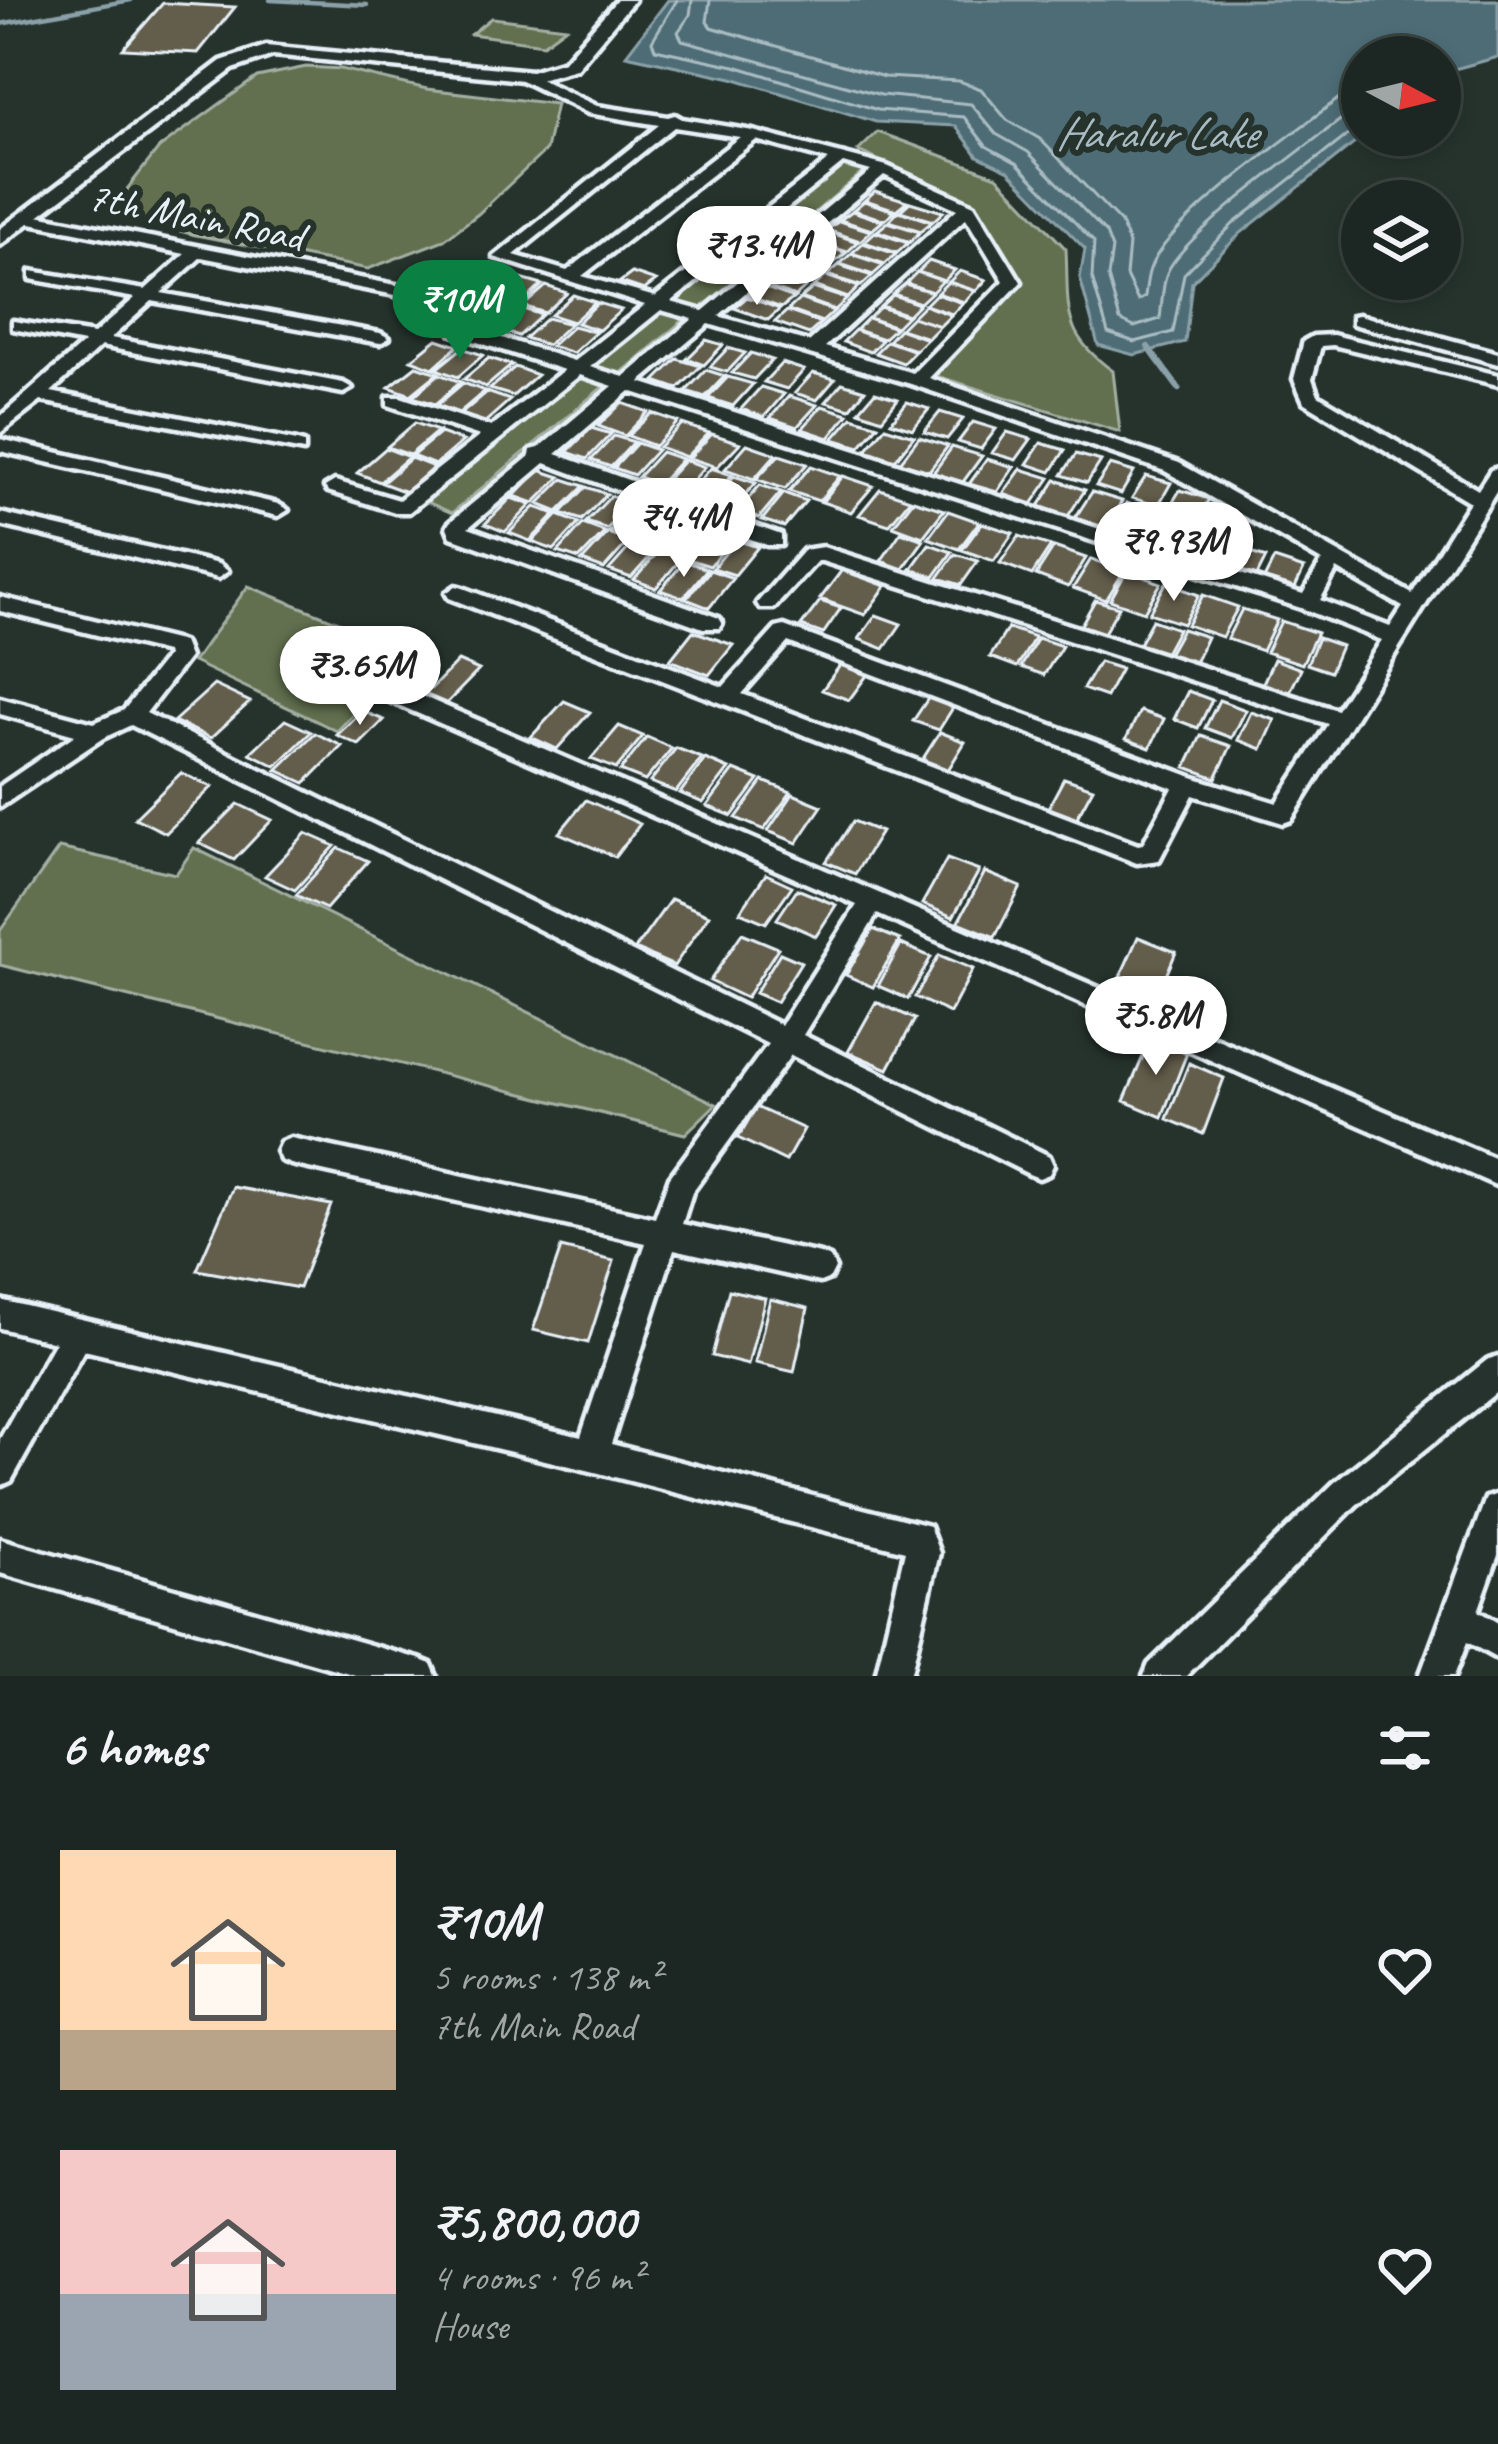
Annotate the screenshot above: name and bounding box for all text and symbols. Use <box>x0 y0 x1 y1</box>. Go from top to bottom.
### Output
north arrow <box>1341 36 1461 156</box>
map controls <box>1341 36 1461 300</box>
water label: Haralur Lake <box>1056 105 1263 162</box>
street label: 7th Main Road <box>84 170 314 265</box>
button: layers <box>1341 180 1461 300</box>
pin: ₹13.4M <box>659 206 855 308</box>
text: ₹13.4M <box>704 220 810 269</box>
pin: ₹10M <box>389 260 531 362</box>
text: ₹10M <box>419 274 501 323</box>
pin: ₹4.4M <box>600 478 768 580</box>
text: ₹4.4M <box>640 492 728 541</box>
pin: ₹9.93M <box>1076 502 1272 604</box>
text: ₹9.93M <box>1121 516 1227 565</box>
pin: ₹3.65M <box>262 626 458 728</box>
text: ₹3.65M <box>307 640 413 689</box>
pin: ₹5.8M <box>1072 976 1240 1078</box>
text: ₹5.8M <box>1112 990 1200 1039</box>
icon: filters <box>1372 1715 1438 1781</box>
text: 6 homes <box>60 1716 205 1780</box>
text: ₹10M <box>432 1889 538 1953</box>
icon: home <box>156 1898 300 2042</box>
icon: heart <box>1372 1937 1438 2003</box>
text: 5 rooms · 138 m² <box>432 1953 660 2002</box>
text: 7th Main Road <box>432 2002 635 2051</box>
text: ₹5,800,000 <box>432 2189 635 2253</box>
icon: home <box>156 2198 300 2342</box>
icon: heart <box>1372 2237 1438 2303</box>
text: 4 rooms · 96 m² <box>432 2253 643 2302</box>
text: House <box>432 2302 508 2351</box>

